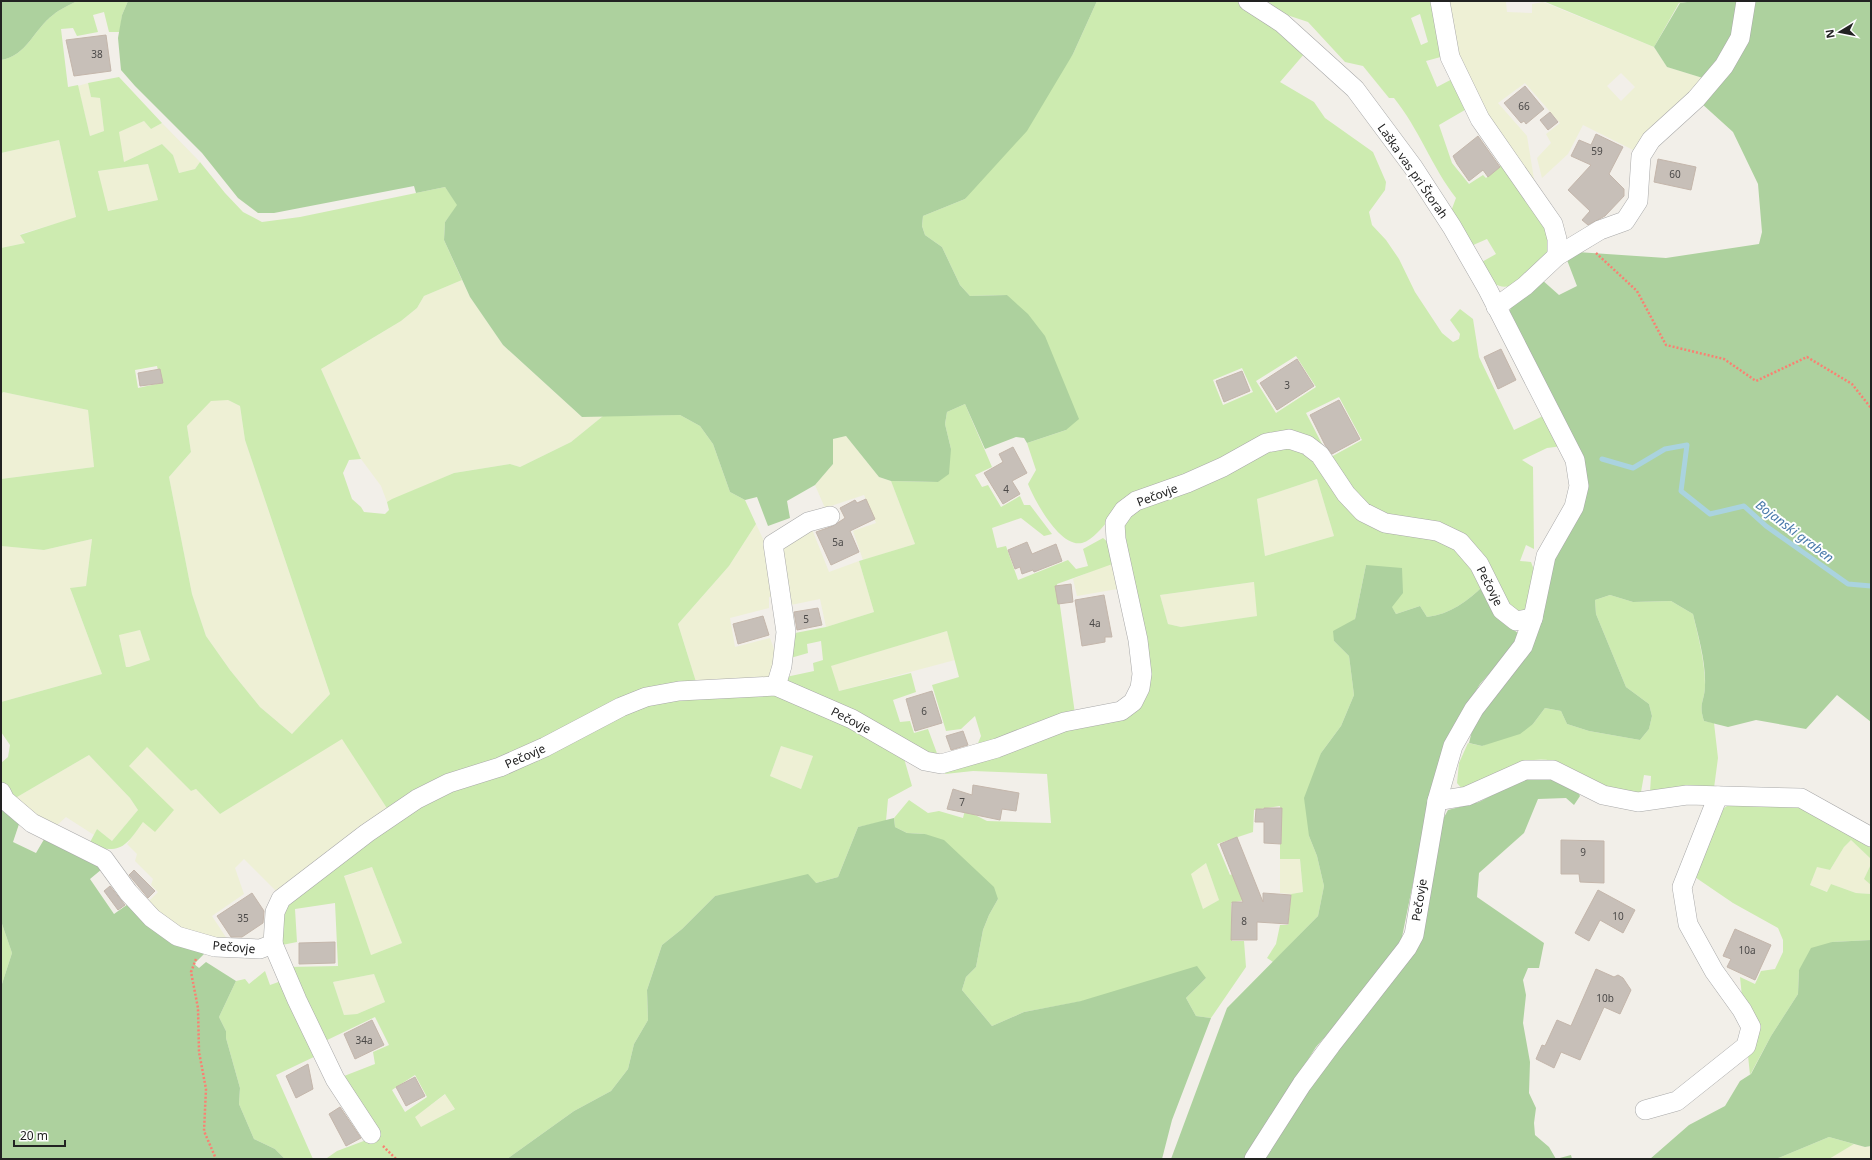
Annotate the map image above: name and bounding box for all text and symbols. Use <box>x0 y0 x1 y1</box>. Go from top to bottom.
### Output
north arrow <box>1820 12 1860 52</box>
text: N <box>1821 28 1838 40</box>
house number: 38 <box>91 47 103 61</box>
house number: 66 <box>1518 99 1530 113</box>
street label: Laška vas pri Štorah <box>1374 120 1452 222</box>
house number: 59 <box>1591 144 1603 158</box>
house number: 60 <box>1669 167 1681 181</box>
house number: 3 <box>1284 378 1290 392</box>
street label: Pečovje <box>1134 479 1180 511</box>
house number: 4 <box>1003 482 1009 496</box>
water label: Bojanski graben <box>1752 496 1838 566</box>
house number: 5a <box>832 535 844 549</box>
street label: Pečovje <box>1473 563 1507 609</box>
house number: 5 <box>803 612 809 626</box>
house number: 4a <box>1089 616 1101 630</box>
street label: Pečovje <box>828 703 874 737</box>
house number: 6 <box>921 704 927 718</box>
street label: Pečovje <box>502 739 548 772</box>
house number: 7 <box>959 795 965 809</box>
house number: 9 <box>1580 845 1586 859</box>
street label: Pečovje <box>1407 877 1431 922</box>
house number: 10 <box>1612 909 1624 923</box>
house number: 35 <box>237 911 249 925</box>
house number: 8 <box>1241 914 1247 928</box>
street label: Pečovje <box>212 937 256 957</box>
house number: 10a <box>1738 943 1756 957</box>
house number: 10b <box>1596 991 1614 1005</box>
house number: 34a <box>355 1033 373 1047</box>
scale bar <box>14 1122 65 1148</box>
text: 20 m <box>20 1127 48 1144</box>

